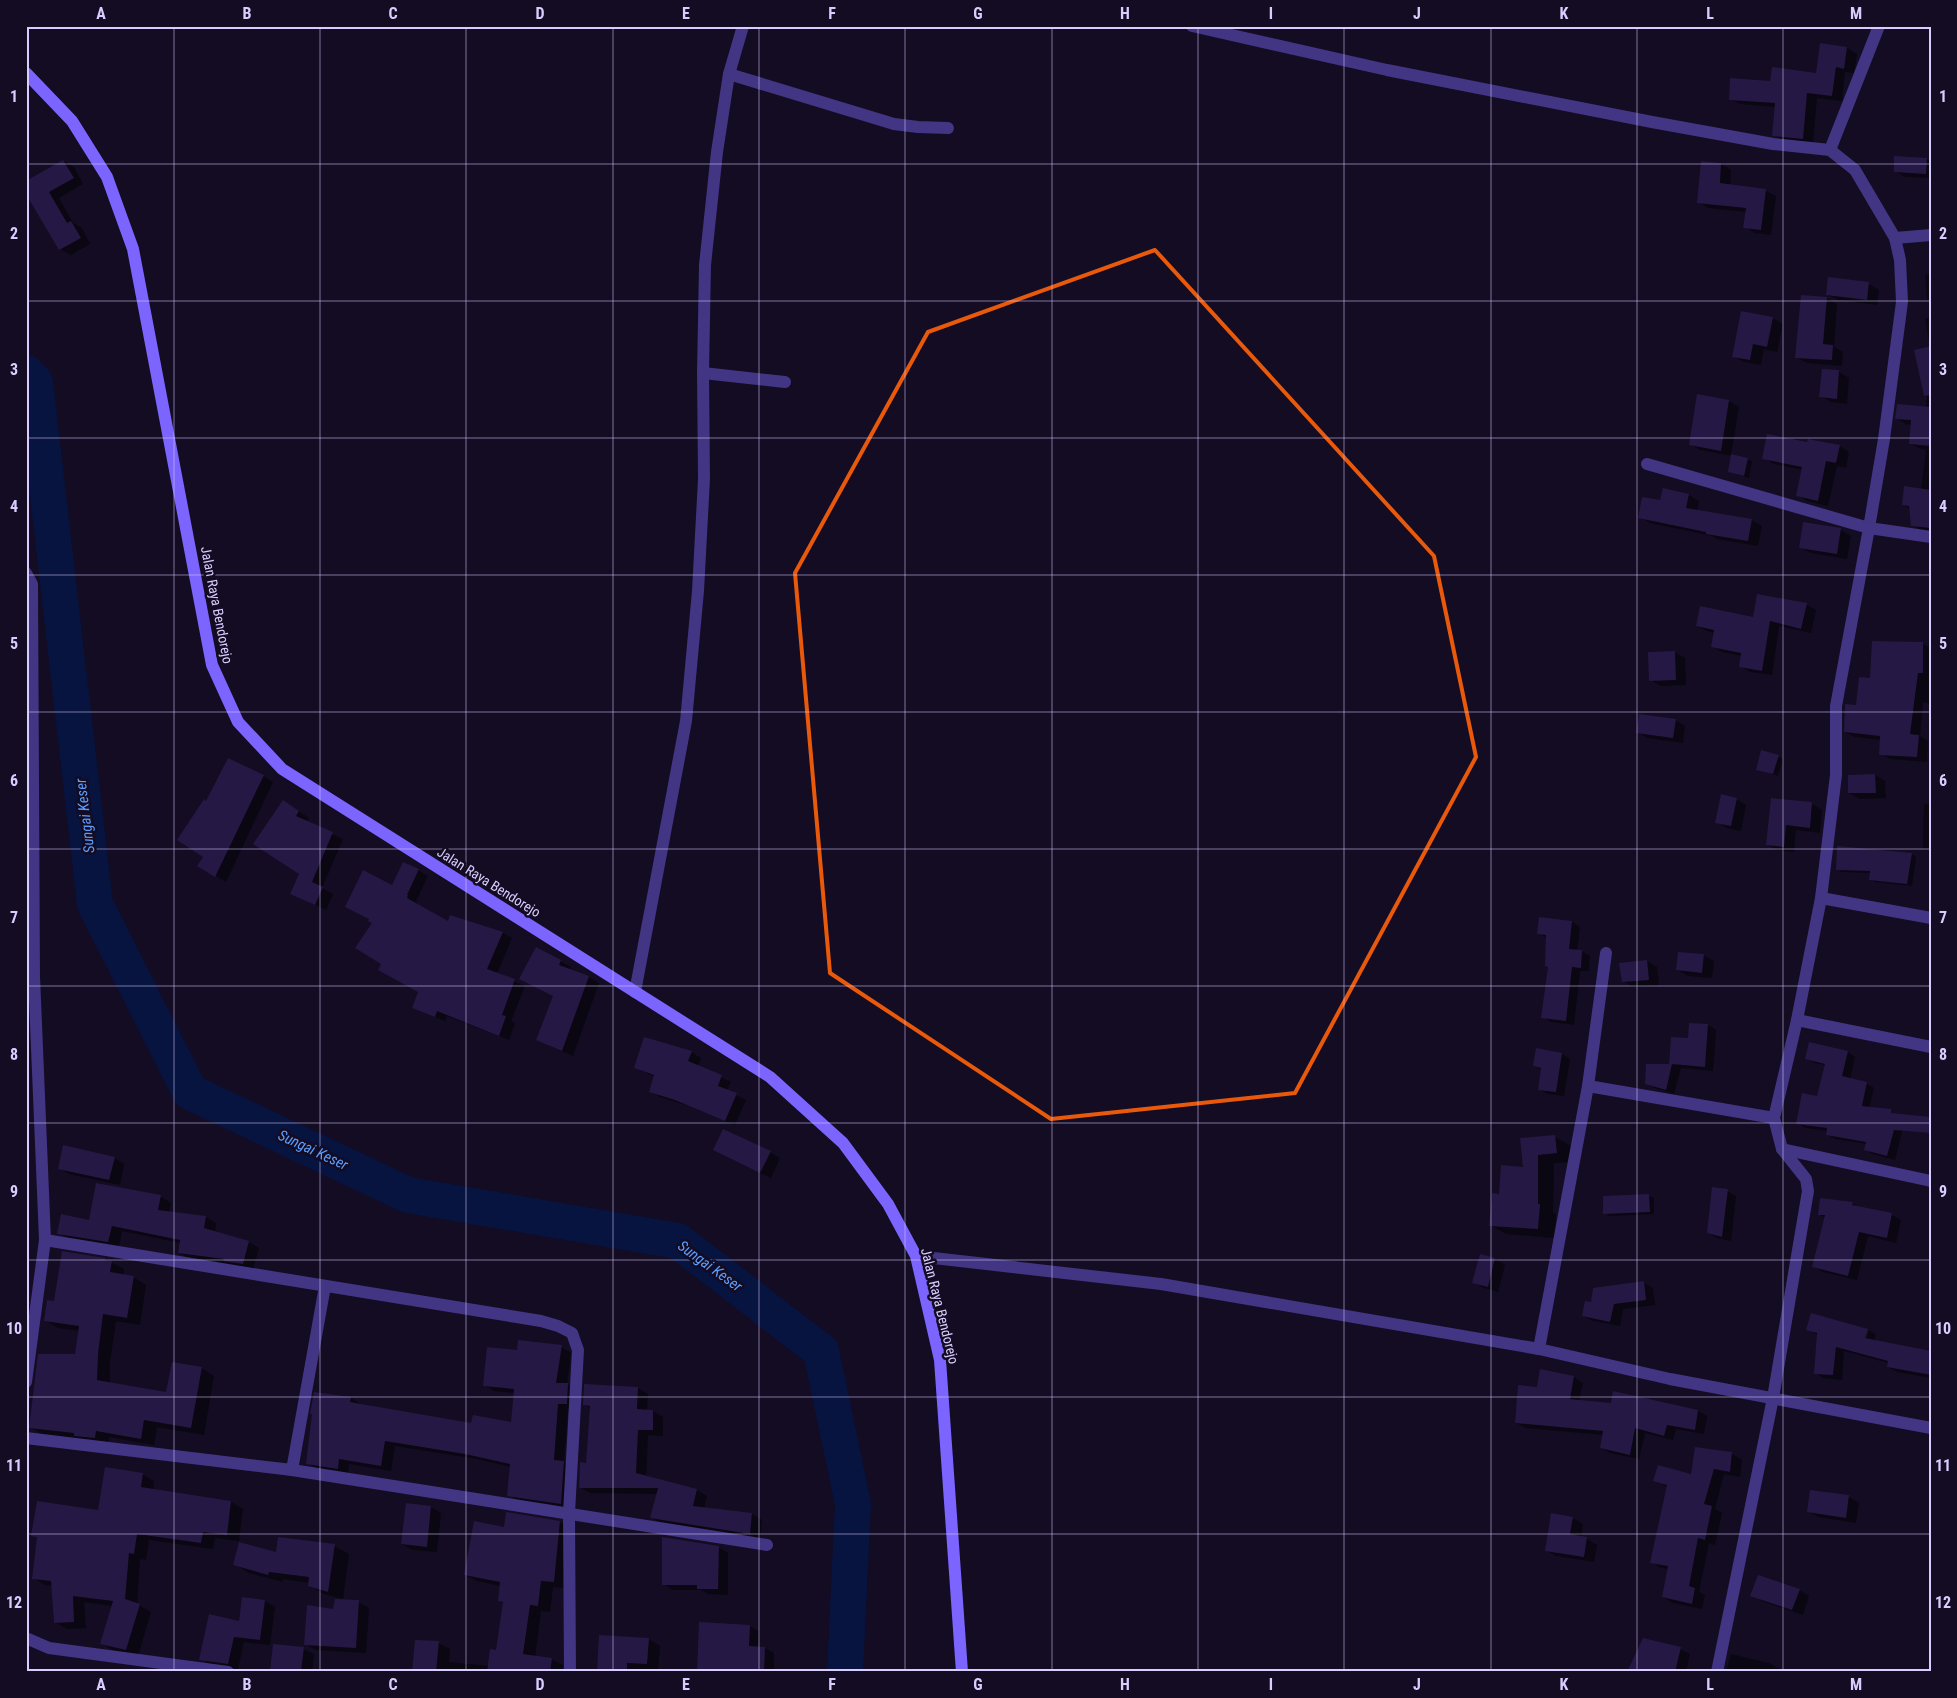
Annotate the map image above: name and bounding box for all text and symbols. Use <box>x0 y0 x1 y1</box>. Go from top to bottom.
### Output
text: A <box>96 4 106 23</box>
text: B <box>243 4 252 23</box>
text: C <box>388 4 398 23</box>
text: D <box>535 4 545 23</box>
text: E <box>682 4 690 23</box>
text: F <box>828 4 836 23</box>
text: G <box>973 4 983 23</box>
text: H <box>1120 4 1130 23</box>
text: I <box>1269 4 1273 23</box>
text: J <box>1413 4 1421 23</box>
text: K <box>1560 4 1569 23</box>
text: L <box>1706 4 1714 23</box>
text: M <box>1850 4 1862 23</box>
text: 1 <box>10 87 18 106</box>
text: 1 <box>1939 87 1947 106</box>
text: 2 <box>10 224 18 243</box>
text: 2 <box>1939 224 1947 243</box>
text: 3 <box>10 360 18 379</box>
text: 3 <box>1939 360 1947 379</box>
text: 4 <box>10 497 18 516</box>
text: 4 <box>1939 497 1947 516</box>
street label: Jalan Raya Bendorejo <box>198 545 236 665</box>
text: 5 <box>10 634 18 653</box>
text: 5 <box>1939 634 1947 653</box>
text: 6 <box>10 771 18 790</box>
text: 6 <box>1939 771 1947 790</box>
water label: Sungai Keser <box>71 777 99 854</box>
street label: Jalan Raya Bendorejo <box>434 844 544 920</box>
text: 7 <box>10 908 18 927</box>
text: 7 <box>1939 908 1947 927</box>
text: 8 <box>10 1045 18 1064</box>
text: 8 <box>1939 1045 1947 1064</box>
water label: Sungai Keser <box>275 1126 351 1174</box>
text: 9 <box>10 1182 18 1201</box>
text: 9 <box>1939 1182 1947 1201</box>
water label: Sungai Keser <box>674 1237 746 1296</box>
street label: Jalan Raya Bendorejo <box>918 1246 962 1366</box>
text: 10 <box>6 1319 22 1338</box>
text: 10 <box>1935 1319 1951 1338</box>
text: 11 <box>6 1456 22 1475</box>
text: 11 <box>1935 1456 1951 1475</box>
text: 12 <box>6 1593 22 1612</box>
text: 12 <box>1935 1593 1951 1612</box>
text: A <box>96 1675 106 1694</box>
text: B <box>243 1675 252 1694</box>
text: C <box>388 1675 398 1694</box>
text: D <box>535 1675 545 1694</box>
text: E <box>682 1675 690 1694</box>
text: F <box>828 1675 836 1694</box>
text: G <box>973 1675 983 1694</box>
text: H <box>1120 1675 1130 1694</box>
text: I <box>1269 1675 1273 1694</box>
text: J <box>1413 1675 1421 1694</box>
text: K <box>1560 1675 1569 1694</box>
text: L <box>1706 1675 1714 1694</box>
text: M <box>1850 1675 1862 1694</box>

